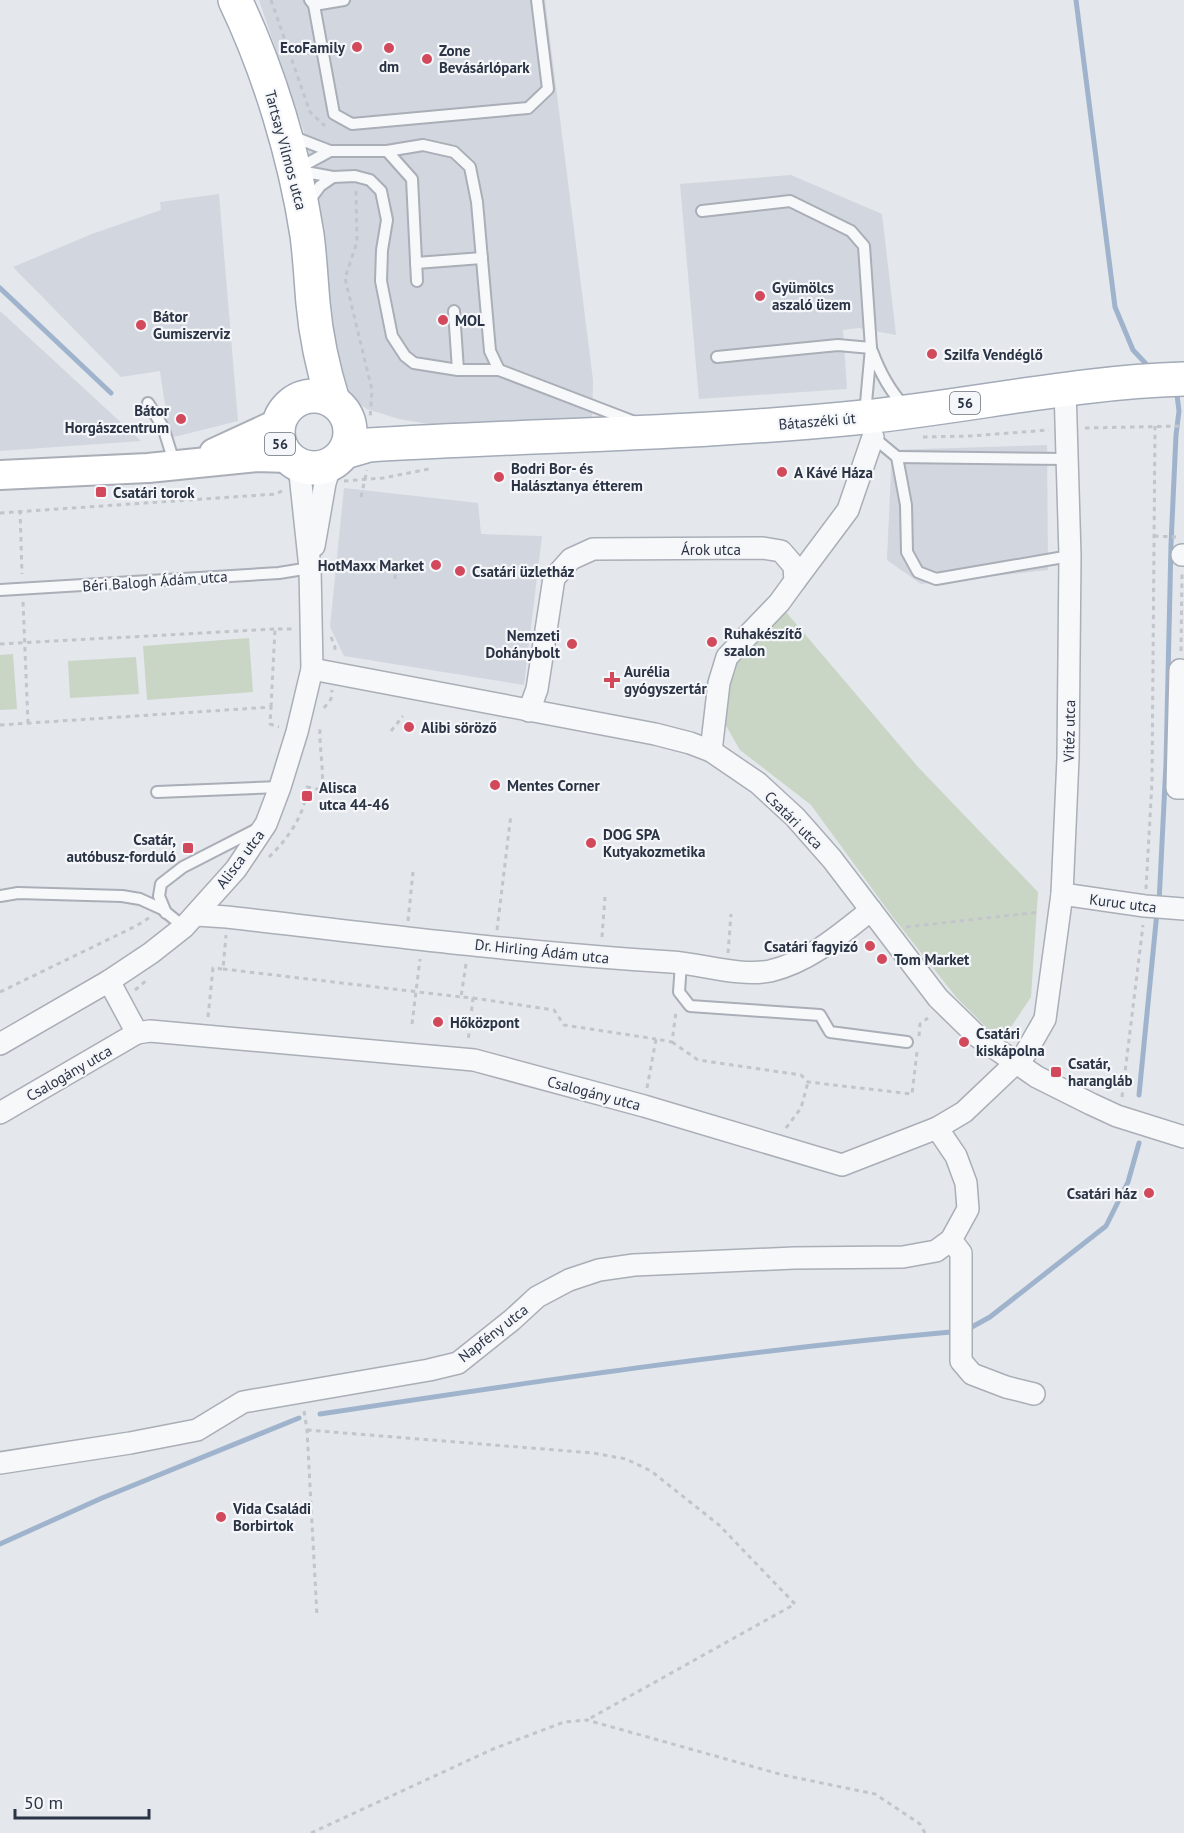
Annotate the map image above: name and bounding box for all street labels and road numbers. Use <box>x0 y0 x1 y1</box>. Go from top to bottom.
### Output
street label: Tartsay Vilmos utca <box>261 88 311 212</box>
road number: 56 <box>950 392 980 414</box>
street label: Bátaszéki út <box>778 408 856 434</box>
road number: 56 <box>265 433 295 455</box>
street label: Árok utca <box>681 540 741 559</box>
street label: Béri Balogh Ádám utca <box>82 566 228 596</box>
street label: Vitéz utca <box>1059 700 1079 763</box>
street label: Csatári utca <box>761 787 827 853</box>
street label: Alisca utca <box>212 826 268 892</box>
street label: Kuruc utca <box>1088 889 1158 917</box>
street label: Dr. Hirling Ádám utca <box>474 934 610 968</box>
street label: Csalogány utca <box>23 1041 115 1105</box>
street label: Csalogány utca <box>545 1071 643 1115</box>
street label: Napfény utca <box>454 1300 532 1366</box>

